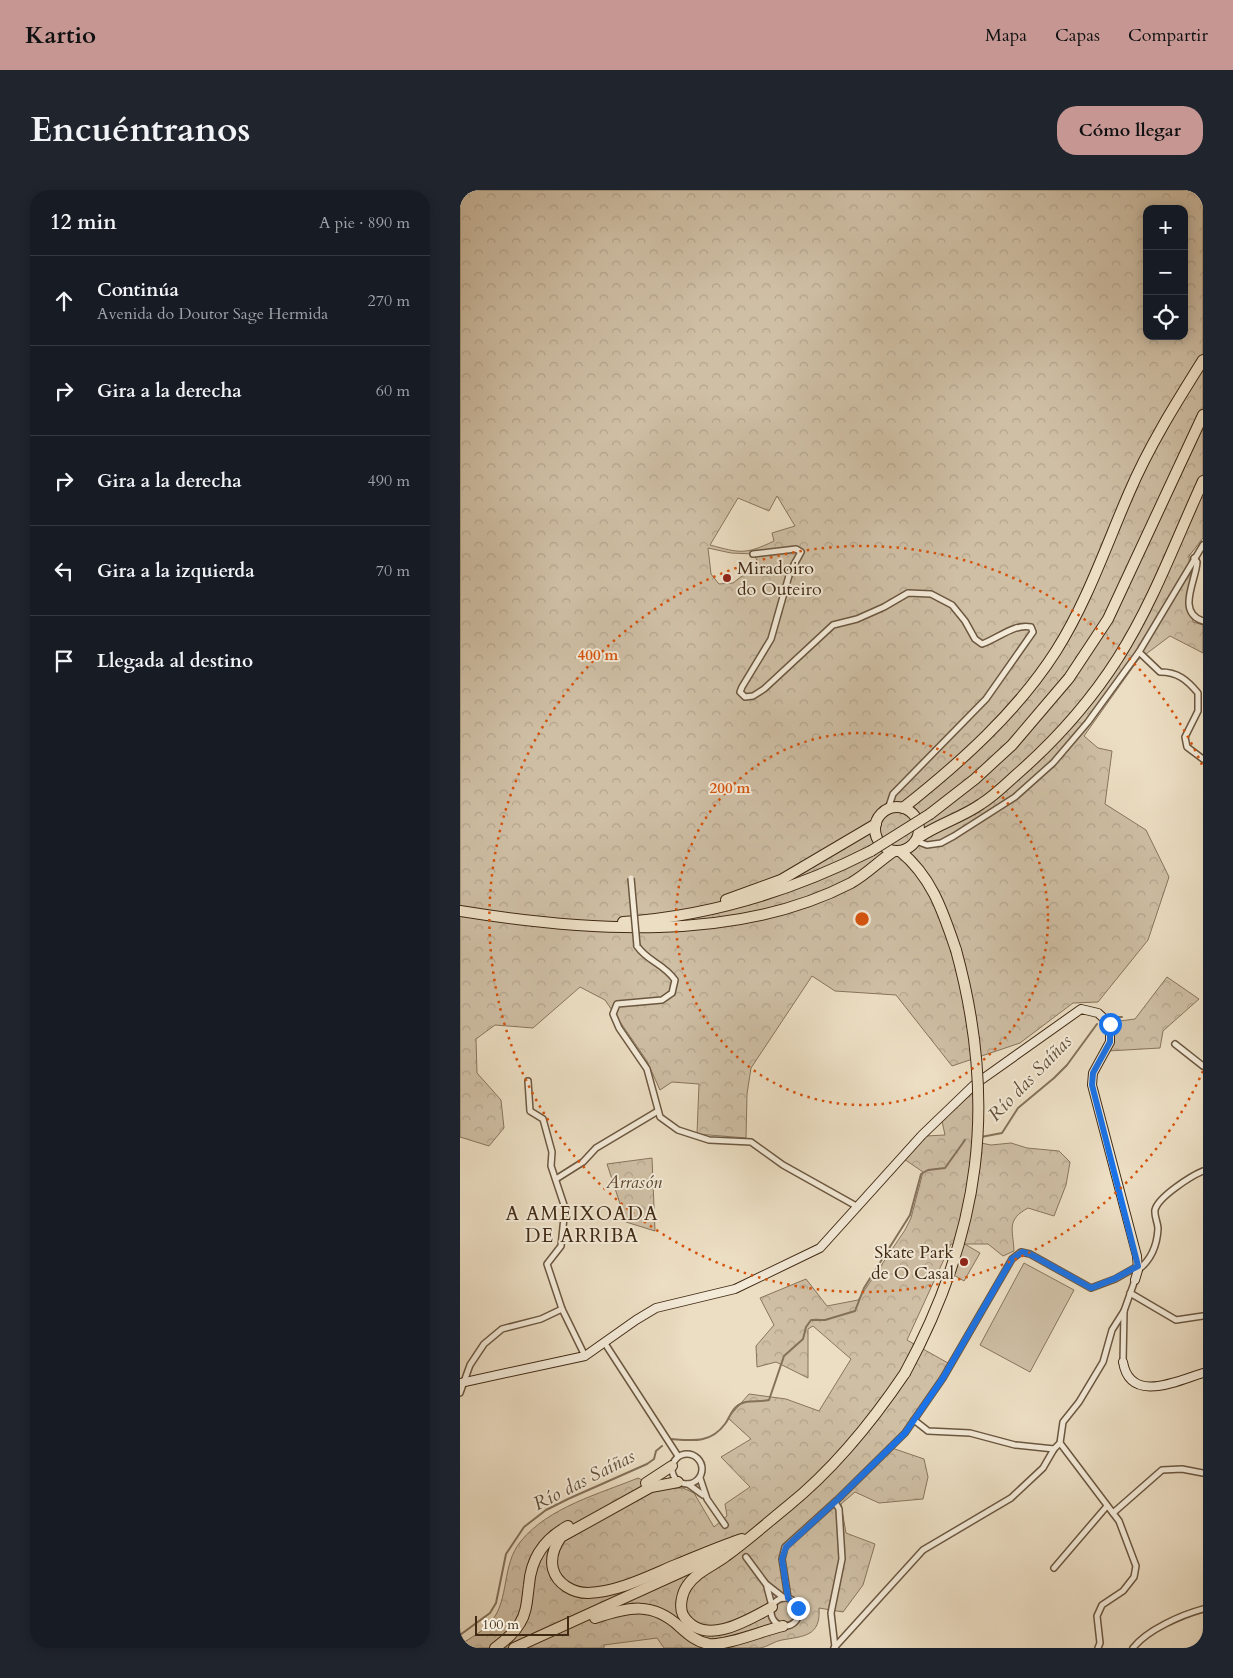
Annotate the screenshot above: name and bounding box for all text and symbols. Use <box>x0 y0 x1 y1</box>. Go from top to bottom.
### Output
text: Kartio <box>25 19 96 52</box>
text: Mapa <box>985 23 1027 48</box>
text: Capas <box>1055 23 1100 48</box>
text: Compartir <box>1128 23 1208 48</box>
text: Encuéntranos <box>30 106 251 154</box>
button: Cómo llegar <box>1057 106 1203 155</box>
map controls <box>1143 205 1188 340</box>
button: + <box>1143 205 1188 250</box>
text: 12 min <box>50 208 117 237</box>
text: A pie · 890 m <box>319 212 410 234</box>
button: − <box>1143 250 1188 295</box>
text: Continúa <box>97 277 179 303</box>
icon: ahead <box>50 287 78 315</box>
text: 270 m <box>368 290 410 312</box>
button: locate <box>1143 295 1188 340</box>
text: Avenida do Doutor Sage Hermida <box>97 303 328 325</box>
icon: right <box>50 377 78 405</box>
text: Gira a la derecha <box>97 378 242 404</box>
text: 60 m <box>376 380 410 402</box>
icon: right <box>50 467 78 495</box>
text: Gira a la derecha <box>97 468 242 494</box>
text: 490 m <box>368 470 410 492</box>
place label: Miradoiro do Outeiro <box>737 556 822 602</box>
icon: left <box>50 557 78 585</box>
text: Gira a la izquierda <box>97 558 255 584</box>
text: 70 m <box>376 560 410 582</box>
marker: Miradoiro do Outeiro <box>721 572 733 584</box>
text: 400 m <box>578 645 619 665</box>
icon: arrive <box>50 647 78 675</box>
text: Llegada al destino <box>97 648 253 674</box>
text: 200 m <box>710 778 751 798</box>
centre of rings <box>853 910 871 928</box>
route start <box>1099 1013 1122 1036</box>
water label: Río das Saíñas <box>982 1029 1078 1127</box>
park label: Arrasón <box>605 1170 662 1195</box>
district label: A AMEIXOADA DE ARRIBA <box>505 1201 659 1249</box>
place label: Skate Park de O Casal <box>871 1240 954 1286</box>
marker: Skate Park de O Casal <box>958 1256 970 1268</box>
water label: Río das Saíñas <box>529 1443 640 1517</box>
route end <box>787 1597 810 1620</box>
scale bar <box>475 1613 569 1636</box>
text: 100 m <box>482 1615 519 1634</box>

